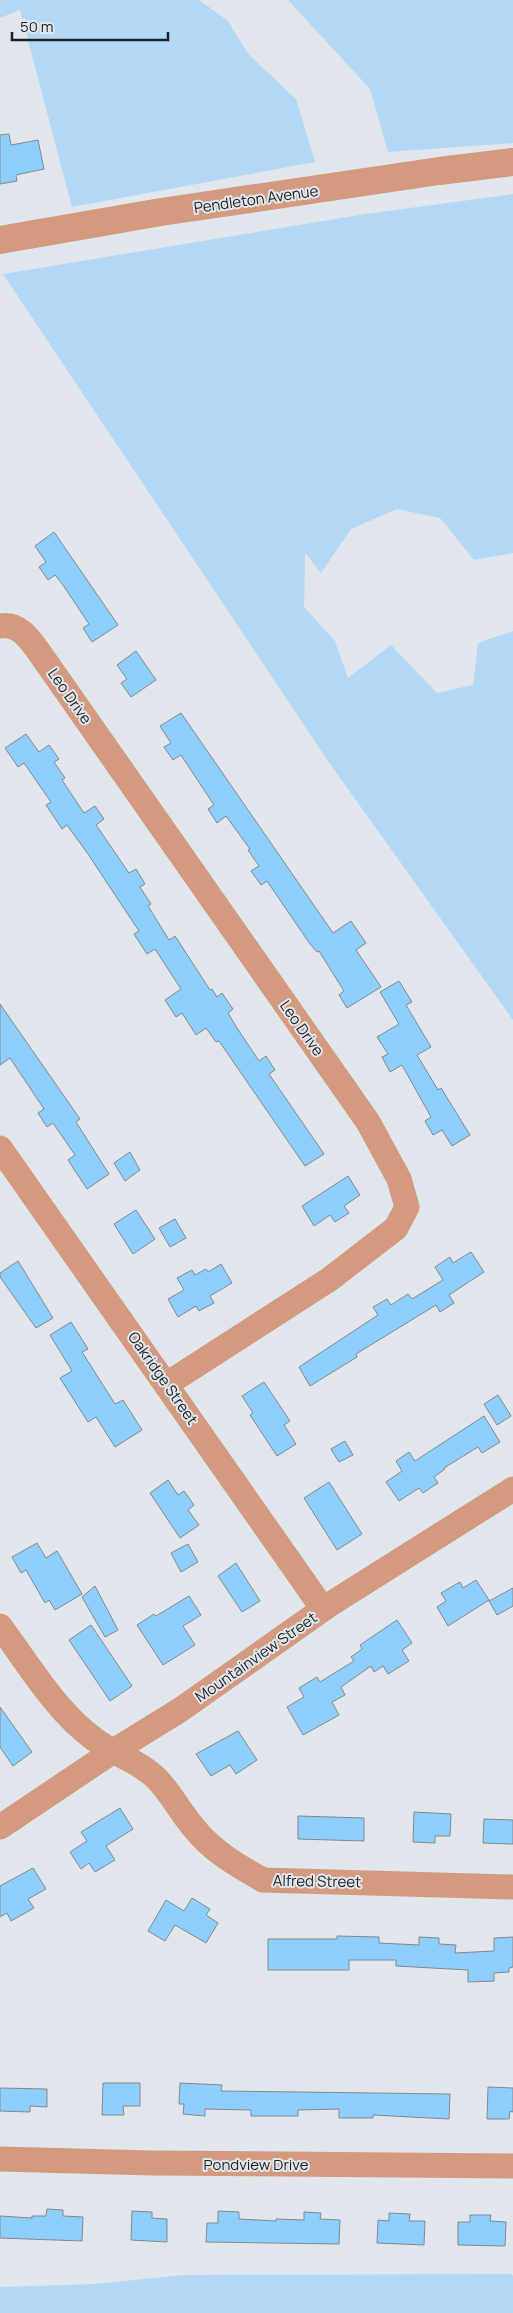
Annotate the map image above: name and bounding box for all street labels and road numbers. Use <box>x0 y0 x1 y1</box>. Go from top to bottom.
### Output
street label: Pendleton Avenue <box>192 180 320 218</box>
street label: Leo Drive <box>43 664 97 728</box>
street label: Leo Drive <box>275 996 329 1060</box>
street label: Oakridge Street <box>123 1327 203 1429</box>
street label: Mountainview Street <box>191 1607 321 1707</box>
street label: Alfred Street <box>273 1870 361 1892</box>
street label: Pondview Drive <box>204 2154 309 2175</box>

